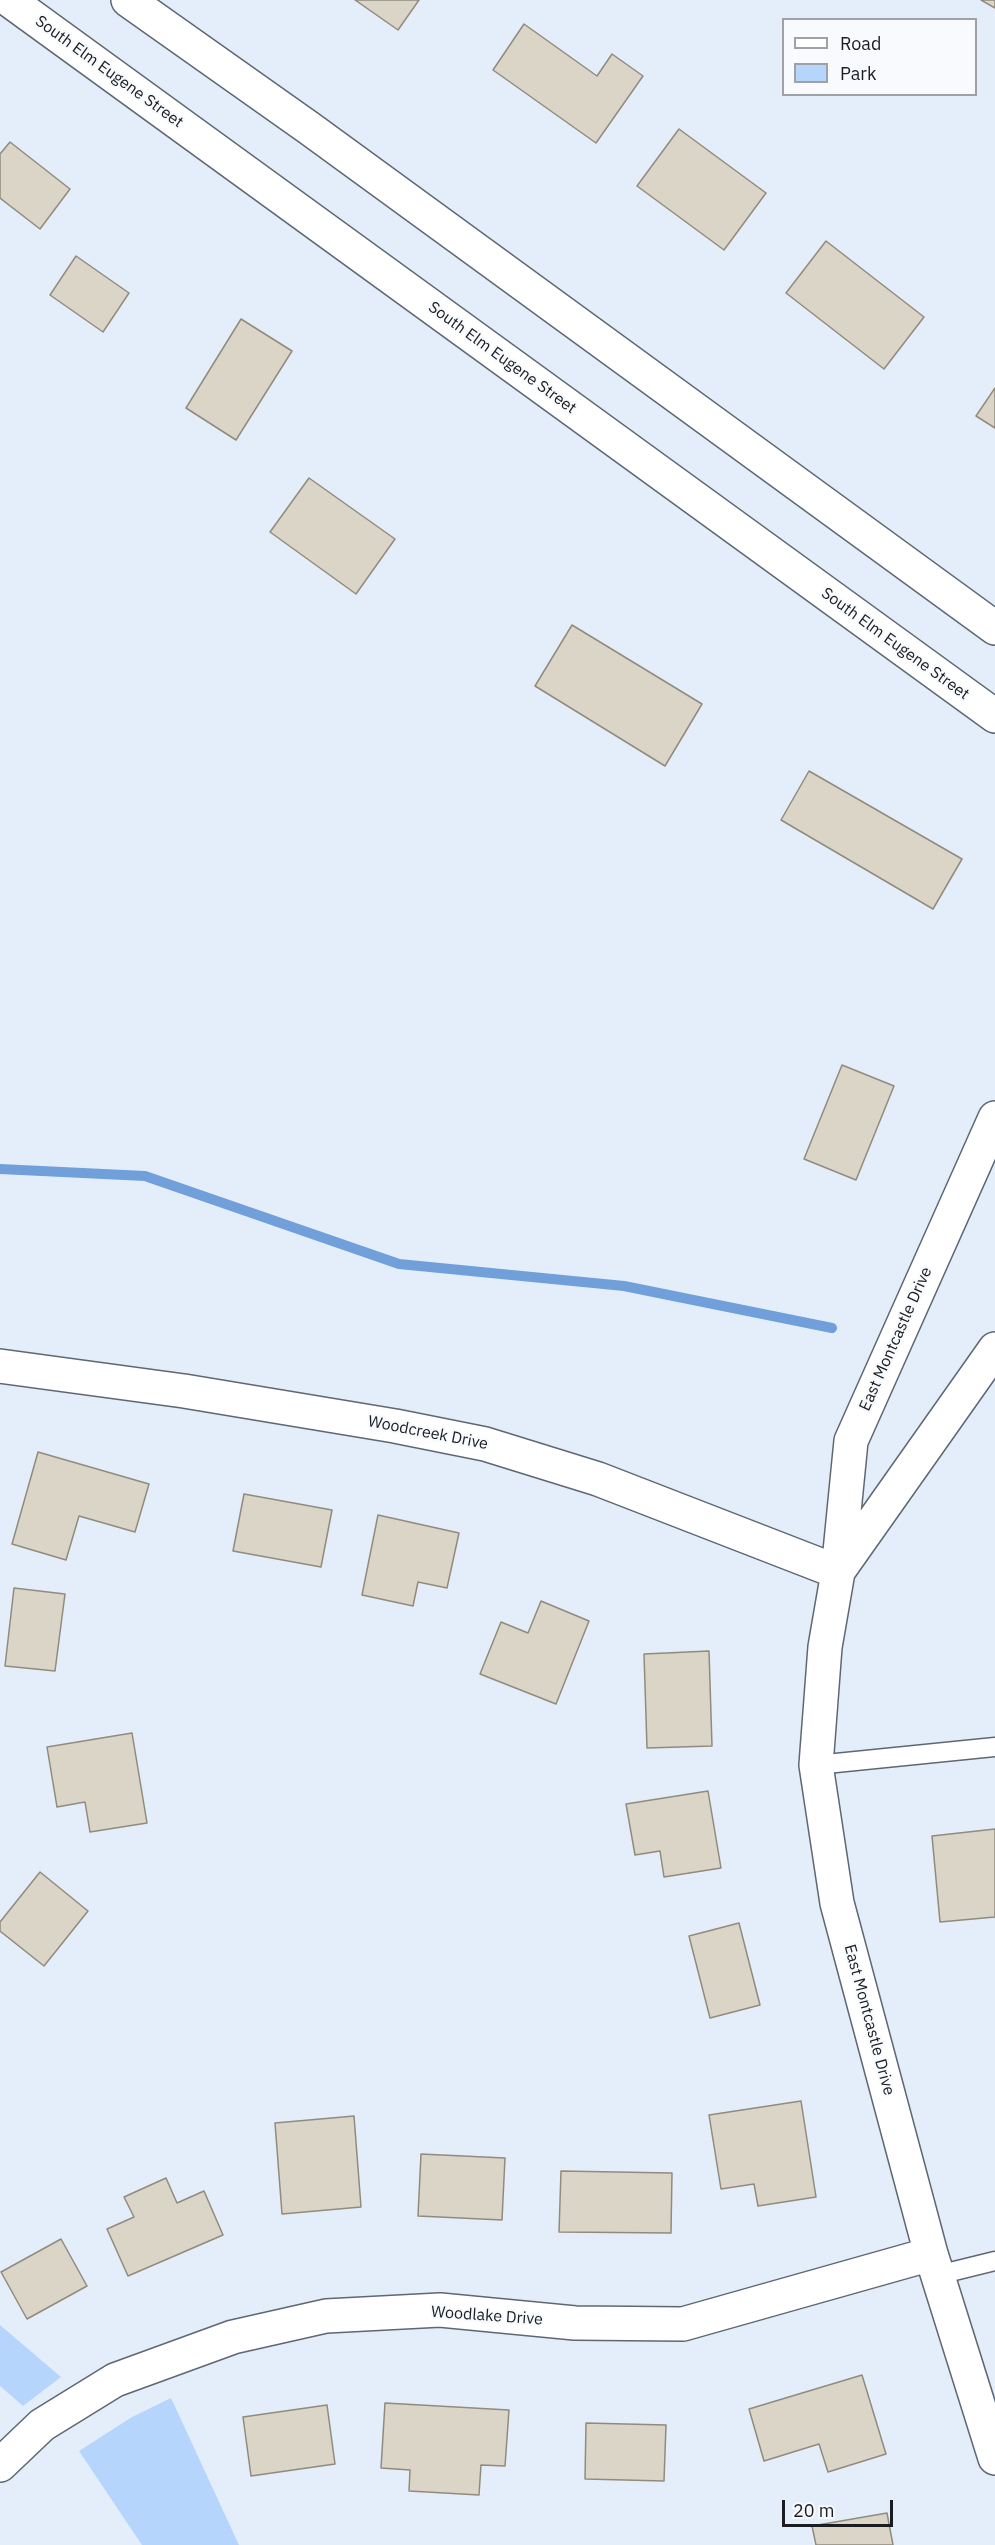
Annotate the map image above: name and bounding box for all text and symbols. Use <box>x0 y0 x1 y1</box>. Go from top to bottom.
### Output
street label: South Elm Eugene Street <box>31 12 187 132</box>
legend <box>782 18 977 96</box>
text: Road <box>840 32 881 55</box>
text: Park <box>840 62 876 85</box>
street label: South Elm Eugene Street <box>424 298 580 418</box>
street label: South Elm Eugene Street <box>817 584 973 704</box>
street label: East Montcastle Drive <box>856 1264 936 1414</box>
street label: Woodcreek Drive <box>366 1412 490 1454</box>
street label: East Montcastle Drive <box>840 1942 898 2098</box>
street label: Woodlake Drive <box>430 2303 544 2329</box>
scale bar <box>785 2488 896 2526</box>
text: 20 m <box>793 2499 835 2522</box>

